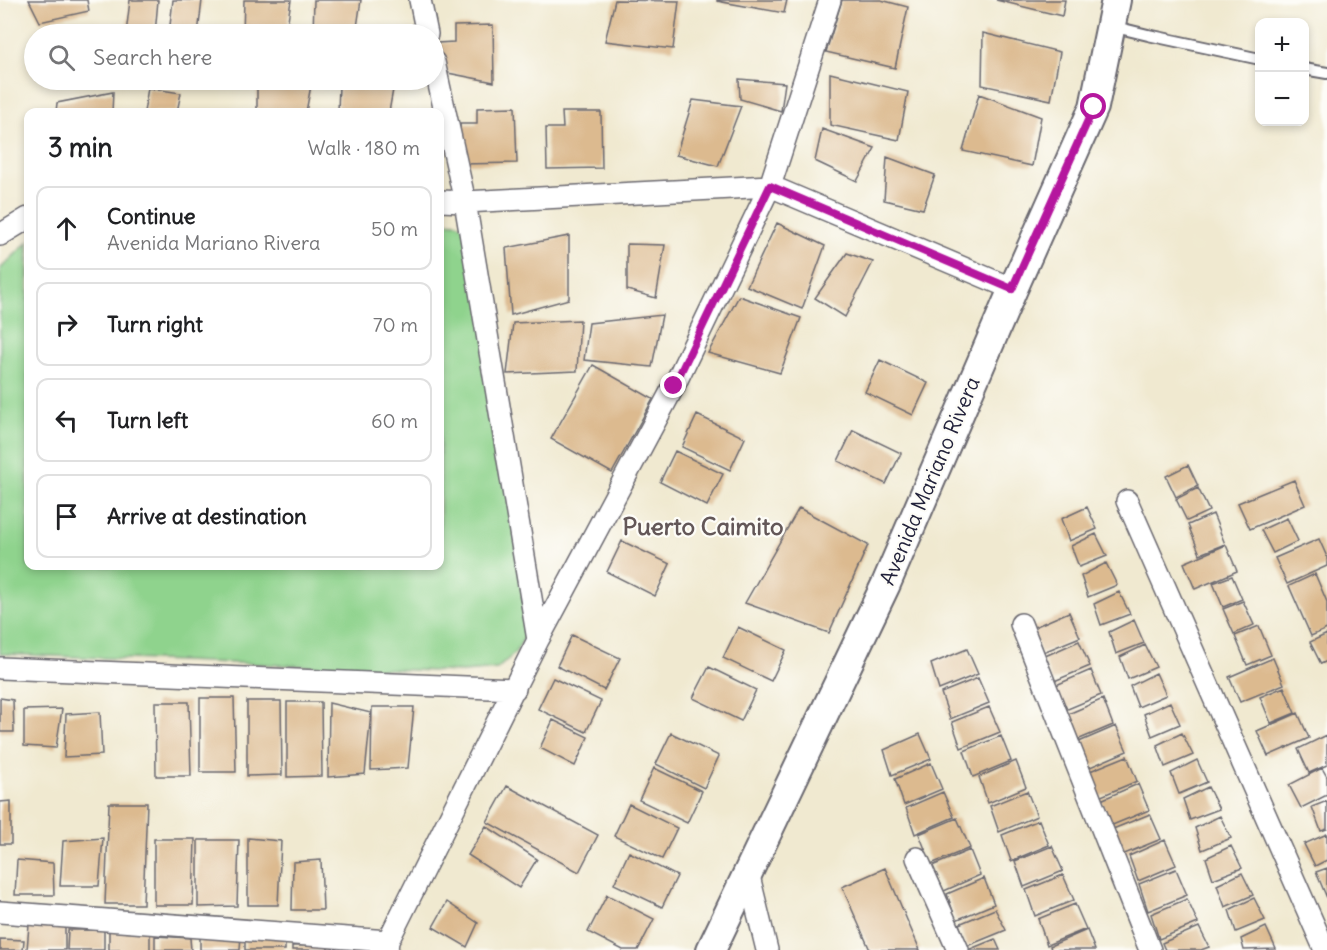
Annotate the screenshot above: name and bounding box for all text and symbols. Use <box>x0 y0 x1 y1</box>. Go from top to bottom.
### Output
map controls <box>1255 18 1309 126</box>
button: + <box>1255 18 1309 72</box>
search box <box>24 24 444 90</box>
icon: search <box>45 41 78 74</box>
text: Search here <box>93 43 212 71</box>
button: − <box>1255 72 1309 126</box>
route start <box>1080 93 1106 119</box>
text: 3 min <box>48 131 113 164</box>
text: Walk · 180 m <box>308 135 420 160</box>
text: Continue <box>107 202 196 230</box>
icon: ahead <box>50 212 83 245</box>
text: 50 m <box>371 216 418 241</box>
text: Avenida Mariano Rivera <box>107 230 320 255</box>
icon: right <box>50 308 83 341</box>
text: Turn right <box>107 310 203 338</box>
text: 70 m <box>373 312 418 337</box>
route end <box>660 372 686 398</box>
street label: Avenida Mariano Rivera <box>873 372 986 589</box>
icon: left <box>50 404 83 437</box>
text: Turn left <box>107 406 188 434</box>
text: 60 m <box>371 408 418 433</box>
icon: arrive <box>50 500 83 533</box>
text: Arrive at destination <box>107 502 307 530</box>
district label: Puerto Caimito <box>622 511 784 541</box>

